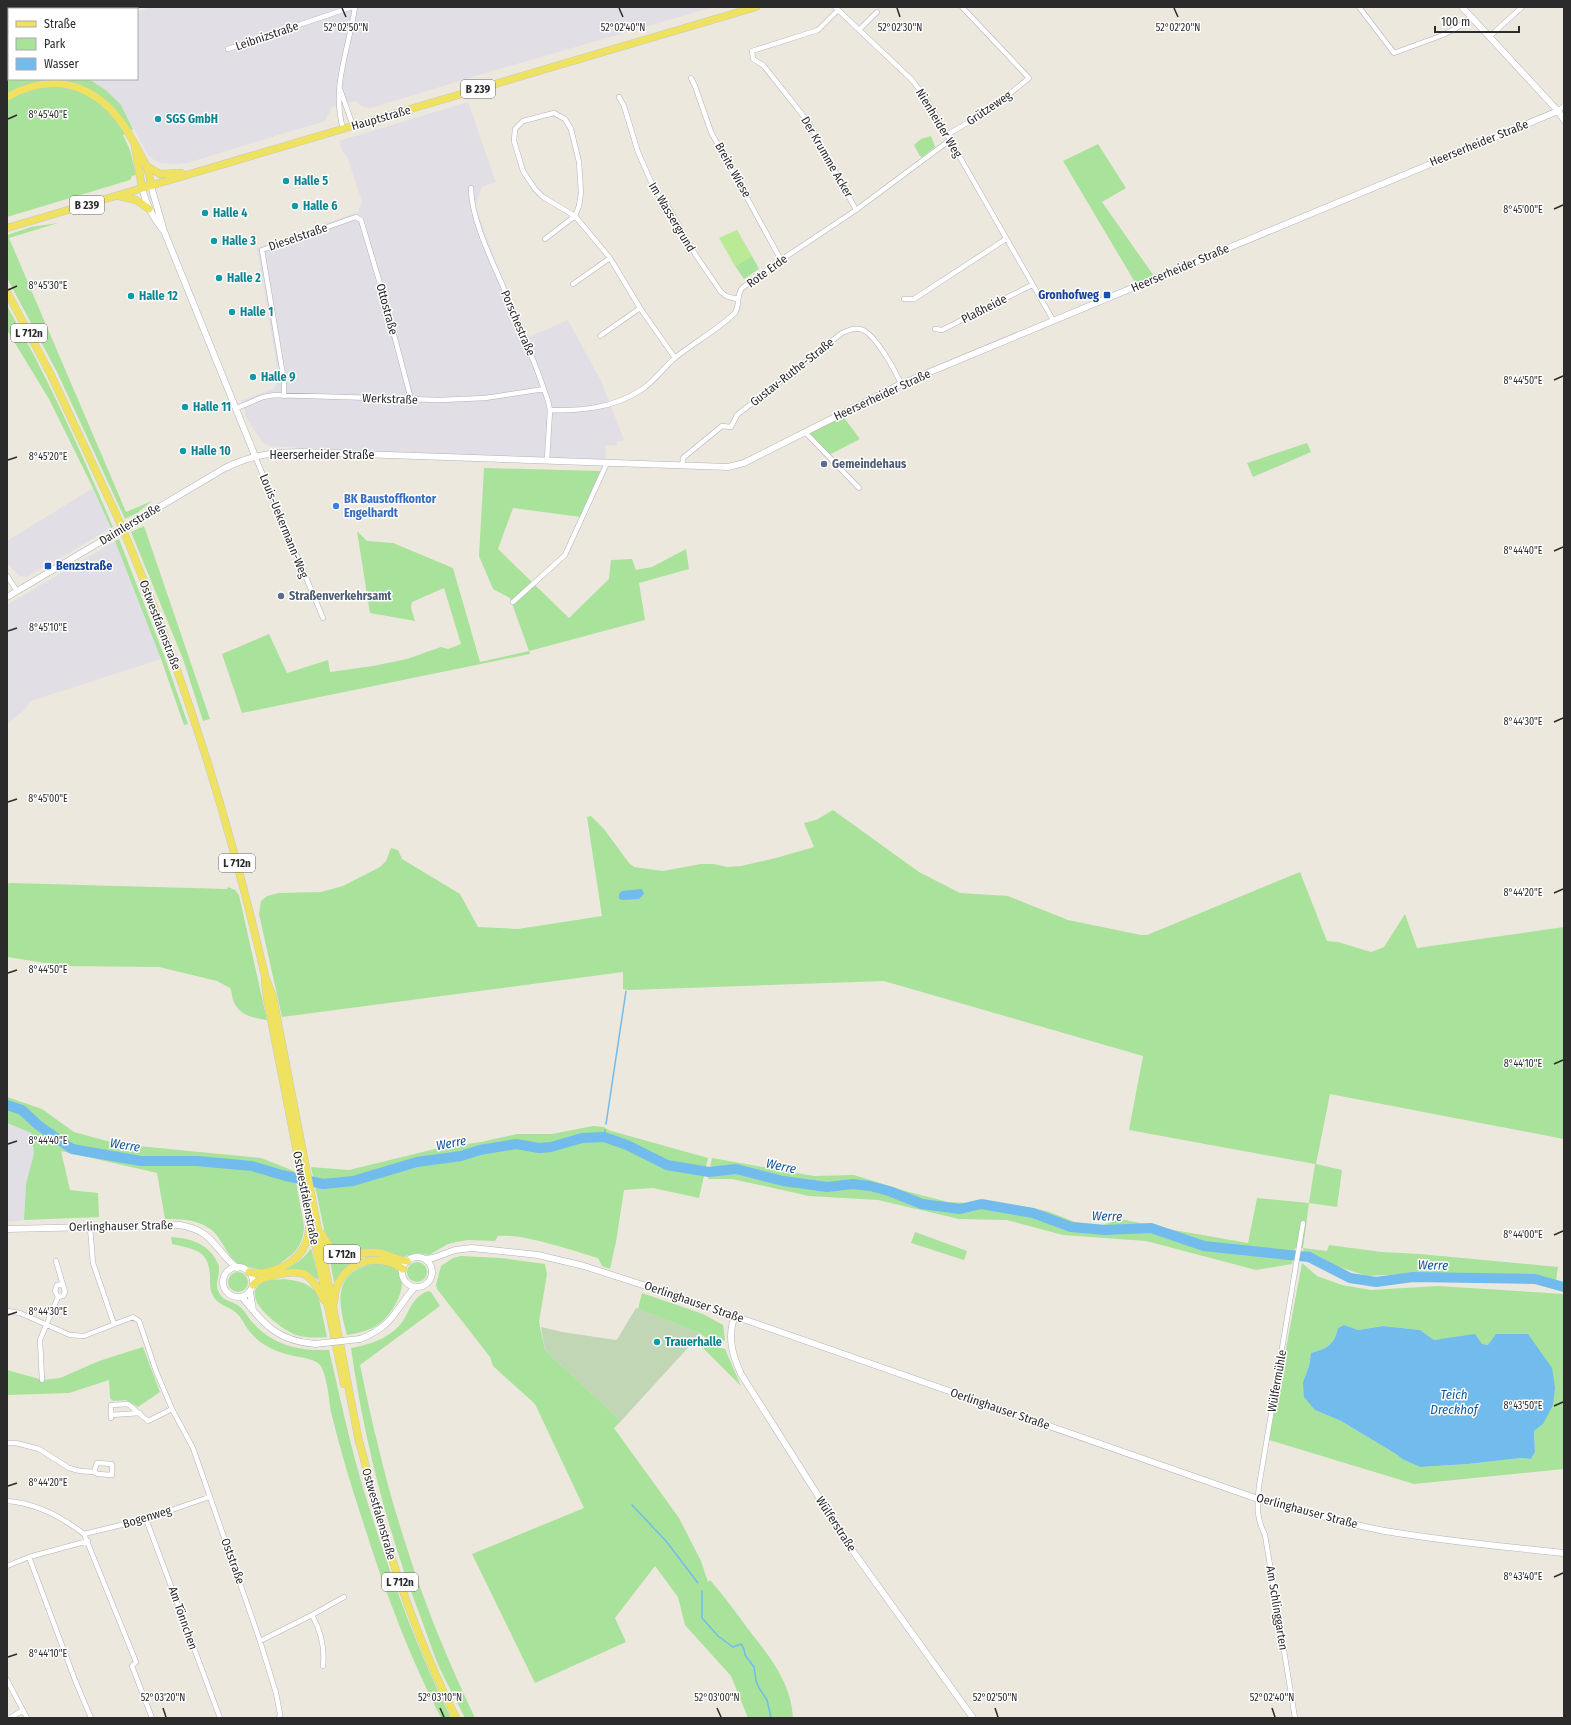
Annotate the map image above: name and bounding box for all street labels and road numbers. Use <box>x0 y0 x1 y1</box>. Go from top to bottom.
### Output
street label: Leibnizstraße <box>234 19 300 53</box>
road number: B 239 <box>461 80 495 98</box>
street label: Nienheider Weg <box>913 86 965 160</box>
street label: Grützeweg <box>964 88 1014 128</box>
street label: Hauptstraße <box>350 103 412 133</box>
street label: Der Krumme Acker <box>798 114 856 201</box>
street label: Heerserheider Straße <box>1428 117 1530 169</box>
street label: Breite Wiese <box>712 140 754 200</box>
street label: Im Wassergrund <box>646 180 698 254</box>
road number: B 239 <box>70 196 104 214</box>
street label: Dieselstraße <box>267 220 329 254</box>
street label: Heerserheider Straße <box>1129 241 1231 295</box>
street label: Rote Erde <box>744 252 790 290</box>
street label: Ottostraße <box>373 282 401 336</box>
street label: Porschestraße <box>498 288 538 358</box>
street label: Plaßheide <box>959 292 1009 326</box>
road number: L 712n <box>11 324 47 342</box>
street label: Gustav-Ruthe-Straße <box>747 335 837 409</box>
street label: Heerserheider Straße <box>831 366 933 424</box>
street label: Werkstraße <box>362 391 418 407</box>
street label: Heerserheider Straße <box>270 448 375 462</box>
street label: Louis-Uekermann-Weg <box>257 472 311 581</box>
street label: Daimlerstraße <box>97 500 163 548</box>
street label: Ostwestfalenstraße <box>136 578 184 672</box>
road number: L 712n <box>219 854 255 872</box>
street label: Ostwestfalenstraße <box>290 1150 322 1246</box>
street label: Oerlinghauser Straße <box>69 1218 173 1234</box>
road number: L 712n <box>324 1245 360 1263</box>
street label: Oerlinghauser Straße <box>642 1278 746 1326</box>
street label: Wülfermühle <box>1265 1349 1289 1413</box>
street label: Oerlinghauser Straße <box>948 1385 1052 1433</box>
street label: Ostwestfalenstraße <box>359 1466 399 1562</box>
street label: Oerlinghauser Straße <box>1255 1491 1359 1531</box>
street label: Wülferstraße <box>813 1494 859 1554</box>
street label: Bogenweg <box>121 1503 173 1531</box>
street label: Oststraße <box>218 1536 248 1586</box>
street label: Am Schlinggarten <box>1263 1565 1291 1651</box>
road number: L 712n <box>382 1573 418 1591</box>
street label: Am Tönnchen <box>166 1585 200 1651</box>

